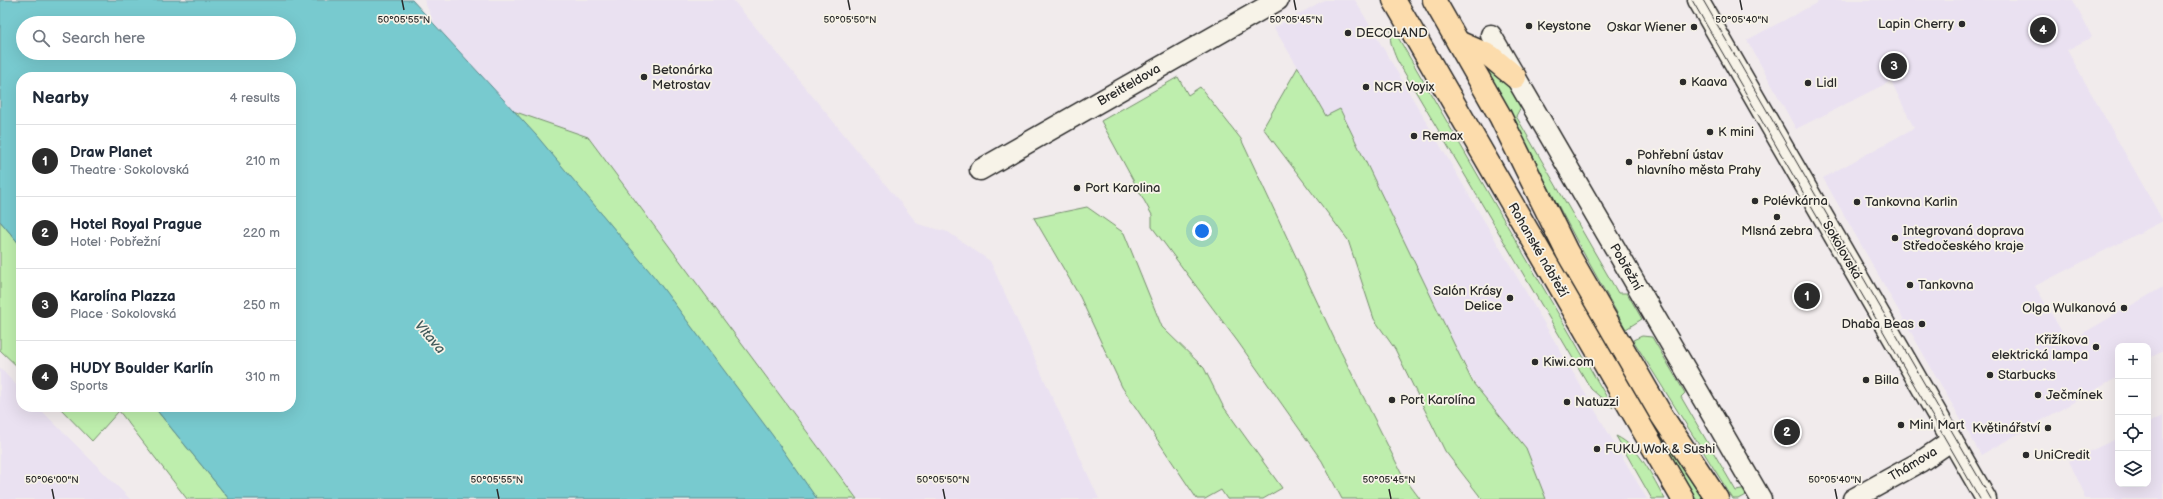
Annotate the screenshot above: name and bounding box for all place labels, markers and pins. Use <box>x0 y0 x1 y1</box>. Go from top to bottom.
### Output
pin: 4 <box>2030 15 2056 45</box>
place label: Lapin Cherry <box>1878 16 1954 32</box>
place label: Keystone <box>1537 18 1591 34</box>
place label: Oskar Wiener <box>1607 19 1686 35</box>
marker: Lapin Cherry <box>1957 19 1967 29</box>
marker: Keystone <box>1524 21 1534 31</box>
marker: Oskar Wiener <box>1689 22 1699 32</box>
place label: DECOLAND <box>1356 25 1428 41</box>
marker: DECOLAND <box>1343 28 1353 38</box>
pin: 3 <box>1881 51 1907 81</box>
place label: Betonárka Metrostav <box>652 62 713 93</box>
marker: Betonárka Metrostav <box>639 72 649 82</box>
place label: Kaava <box>1691 74 1727 90</box>
place label: Lidl <box>1816 75 1837 91</box>
marker: Kaava <box>1678 77 1688 87</box>
marker: Lidl <box>1803 78 1813 88</box>
place label: NCR Voyix <box>1374 79 1435 95</box>
marker: NCR Voyix <box>1361 82 1371 92</box>
place label: K mini <box>1718 124 1754 140</box>
marker: K mini <box>1705 127 1715 137</box>
place label: Remax <box>1422 128 1463 144</box>
marker: Remax <box>1409 131 1419 141</box>
place label: Pohřební ústav hlavního města Prahy <box>1637 147 1761 178</box>
marker: Pohřební ústav hlavního města Prahy <box>1624 157 1634 167</box>
place label: Port Karolina <box>1085 180 1160 196</box>
marker: Port Karolina <box>1072 183 1082 193</box>
place label: Polévkárna <box>1763 193 1828 209</box>
place label: Tankovna Karlin <box>1865 194 1958 210</box>
marker: Polévkárna <box>1750 196 1760 206</box>
marker: Tankovna Karlin <box>1852 197 1862 207</box>
marker: Mlsná zebra <box>1772 212 1782 222</box>
place label: Mlsná zebra <box>1741 223 1813 239</box>
place label: Integrovaná doprava Středočeského kraje <box>1903 223 2024 254</box>
marker: Integrovaná doprava Středočeského kraje <box>1890 233 1900 243</box>
place label: Tankovna <box>1918 277 1974 293</box>
marker: Tankovna <box>1905 280 1915 290</box>
pin: 1 <box>1794 281 1820 311</box>
place label: Salón Krásy Delice <box>1433 283 1502 314</box>
marker: Salón Krásy Delice <box>1505 293 1515 303</box>
place label: Olga Wulkanová <box>2022 300 2116 316</box>
marker: Olga Wulkanová <box>2119 303 2129 313</box>
place label: Dhaba Beas <box>1841 316 1915 332</box>
marker: Dhaba Beas <box>1917 319 1927 329</box>
place label: Křižíkova elektrická lampa <box>1992 332 2088 363</box>
marker: Křižíkova elektrická lampa <box>2091 342 2101 352</box>
place label: Kiwi.com <box>1543 354 1594 370</box>
marker: Kiwi.com <box>1530 357 1540 367</box>
place label: Starbucks <box>1998 367 2056 383</box>
marker: Starbucks <box>1985 370 1995 380</box>
place label: Billa <box>1874 372 1899 388</box>
marker: Billa <box>1861 375 1871 385</box>
place label: Ječmínek <box>2046 387 2103 403</box>
marker: Ječmínek <box>2033 390 2043 400</box>
place label: Port Karolína <box>1400 392 1475 408</box>
place label: Natuzzi <box>1575 394 1619 410</box>
marker: Port Karolína <box>1387 395 1397 405</box>
marker: Natuzzi <box>1562 397 1572 407</box>
pin: 2 <box>1774 417 1800 447</box>
place label: Mini Mart <box>1909 417 1965 433</box>
marker: Mini Mart <box>1896 420 1906 430</box>
place label: Květinářství <box>1972 420 2041 436</box>
marker: Květinářství <box>2043 423 2053 433</box>
place label: FUKU Wok & Sushi <box>1605 441 1715 457</box>
marker: FUKU Wok & Sushi <box>1592 444 1602 454</box>
place label: UniCredit <box>2034 447 2090 463</box>
marker: UniCredit <box>2021 450 2031 460</box>

